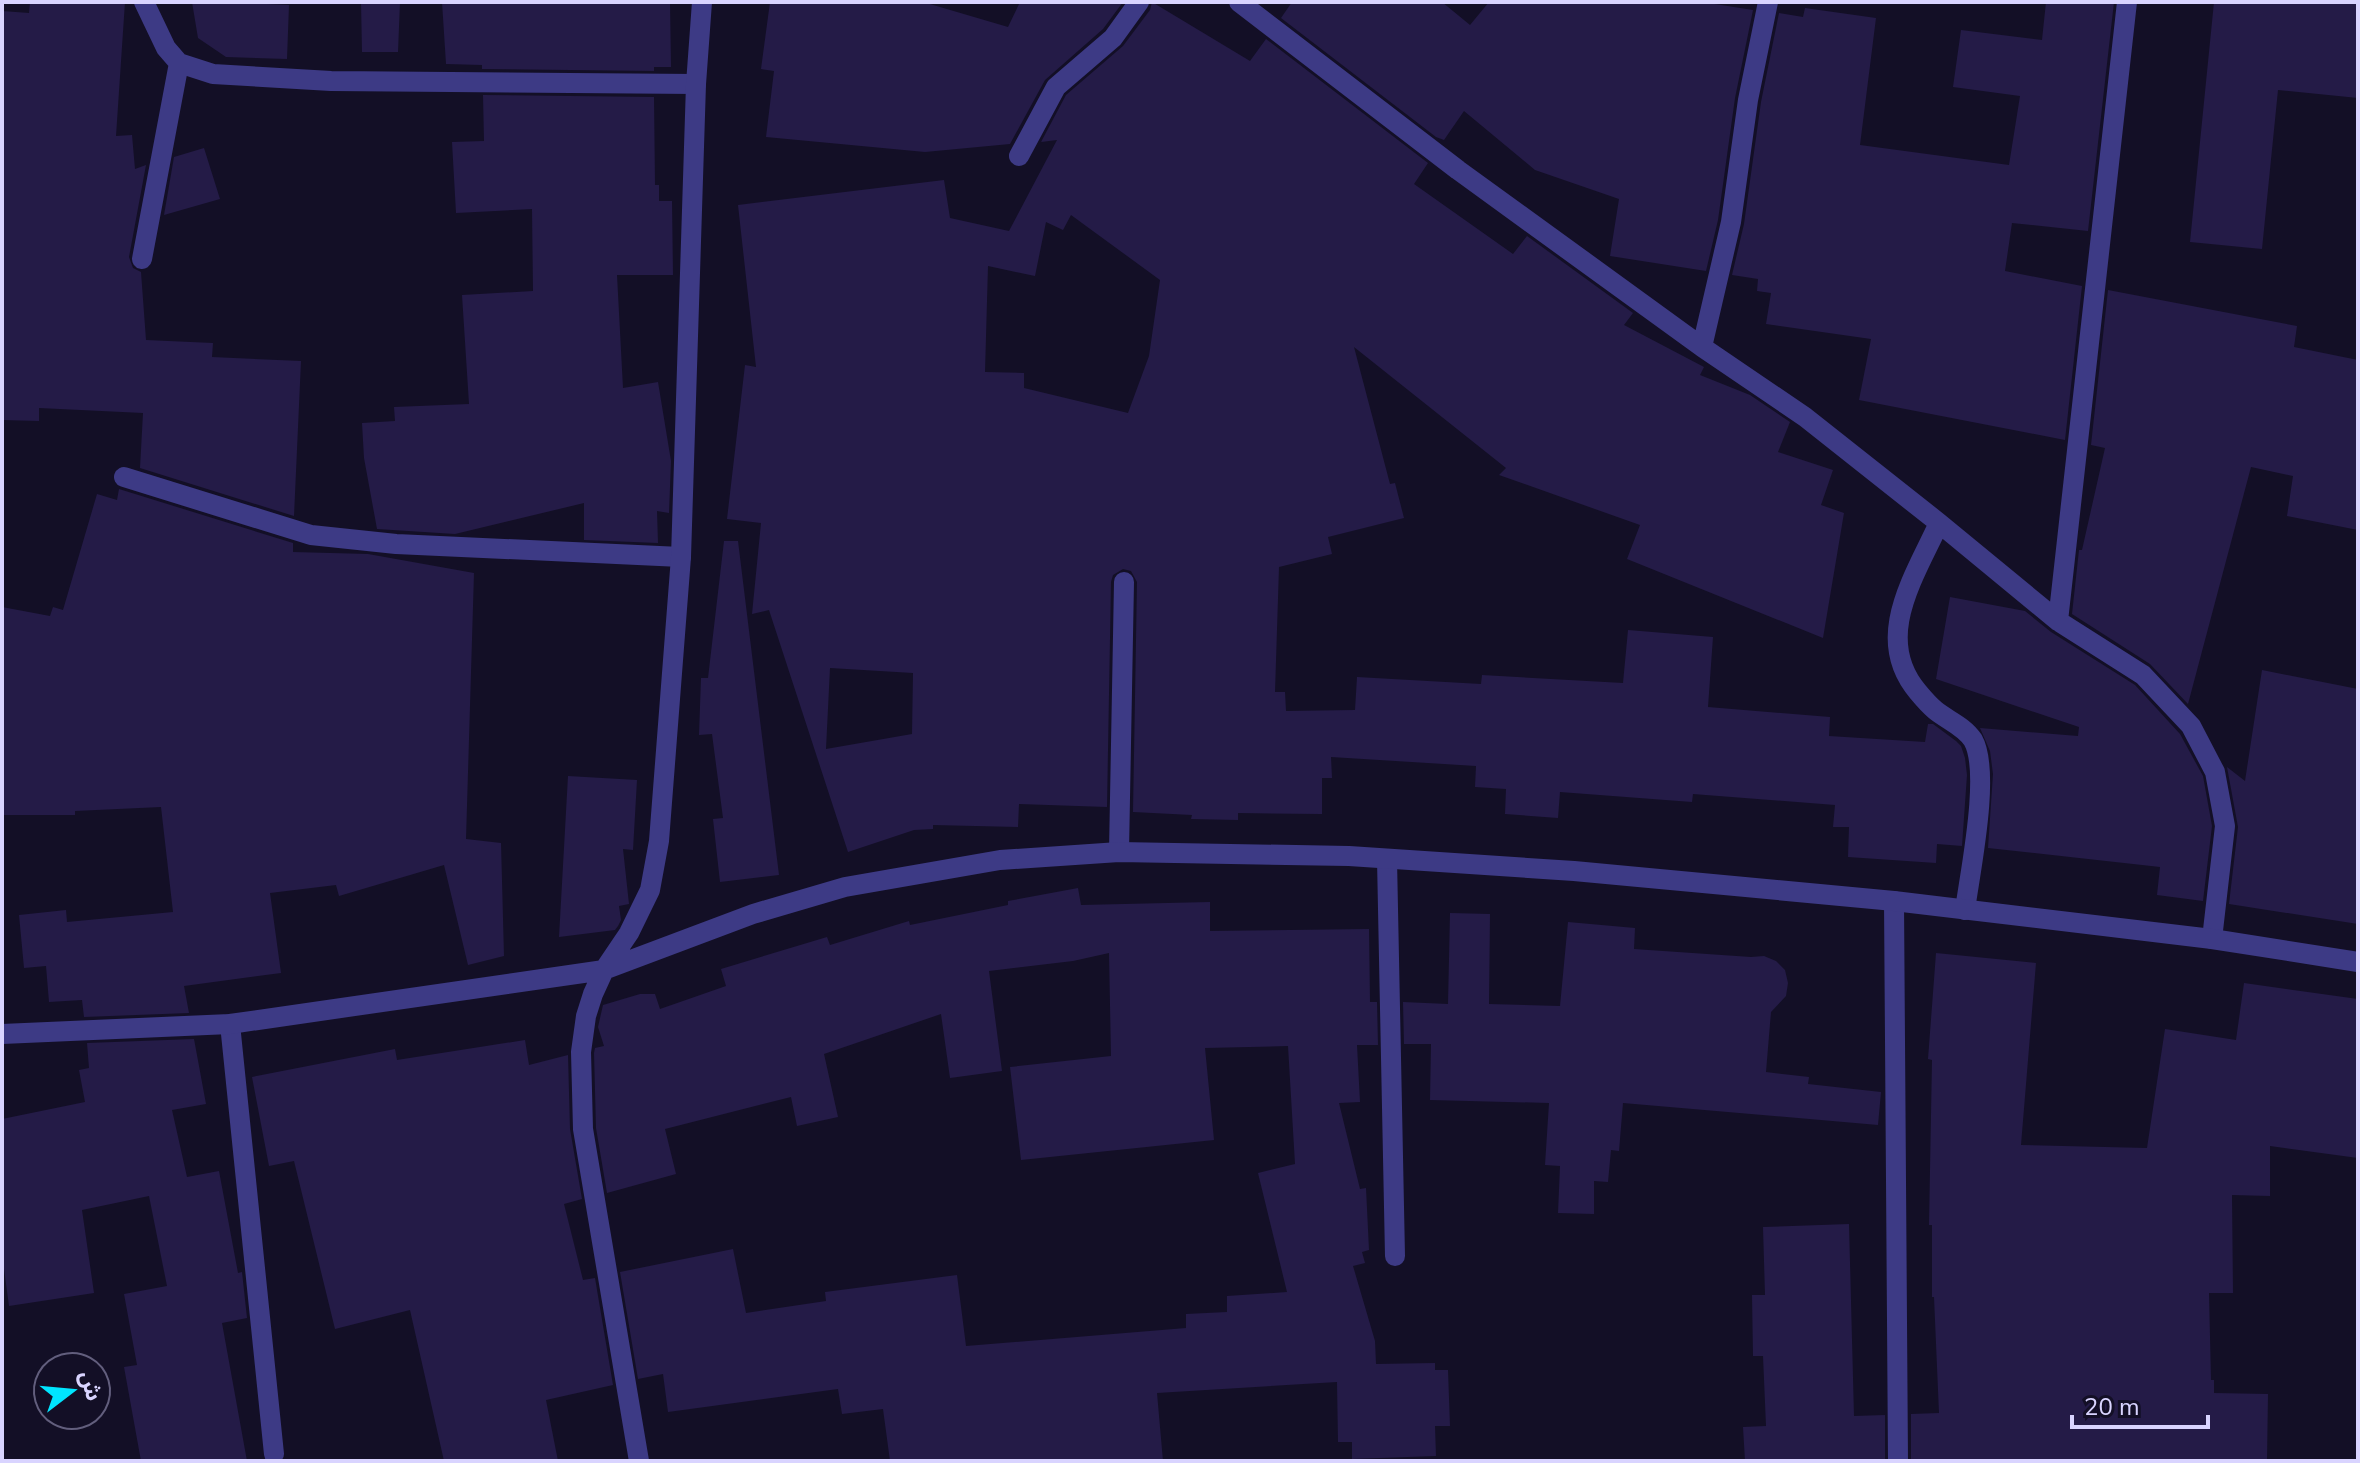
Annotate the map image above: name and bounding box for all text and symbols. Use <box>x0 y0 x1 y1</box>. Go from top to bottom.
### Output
north arrow <box>32 1351 112 1431</box>
text: ش <box>72 1367 109 1404</box>
scale bar <box>2072 1379 2208 1429</box>
text: 20 m <box>2084 1391 2140 1423</box>

